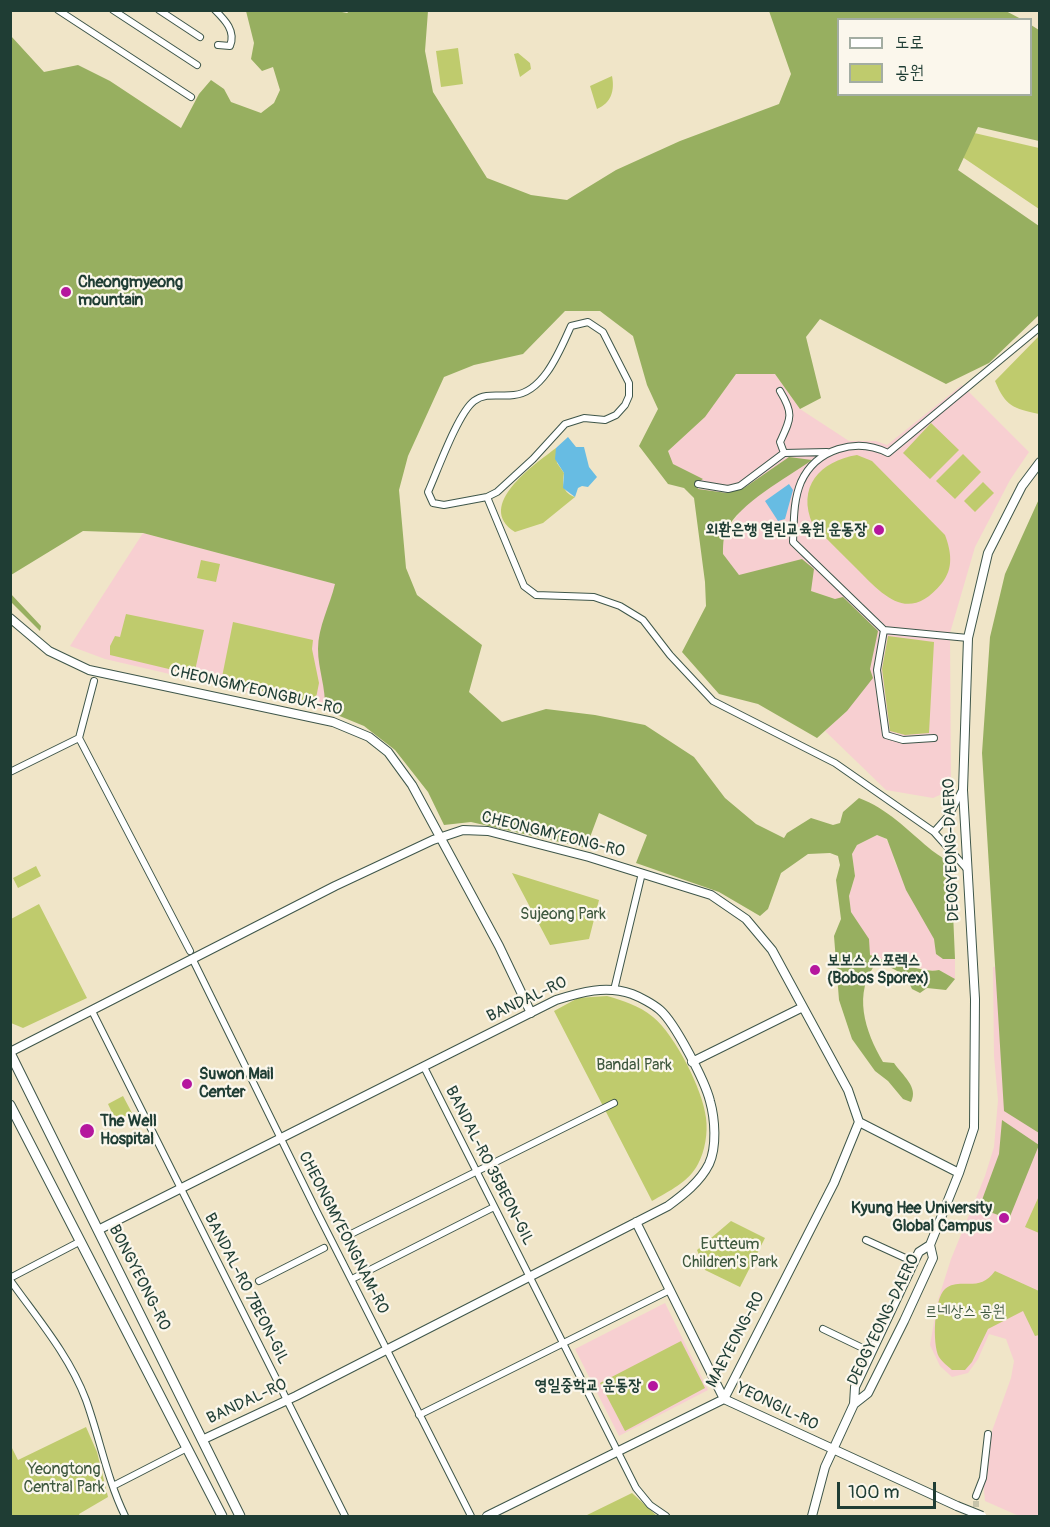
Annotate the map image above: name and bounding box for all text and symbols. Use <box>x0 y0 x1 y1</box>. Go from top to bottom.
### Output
legend <box>837 18 1032 96</box>
text: 도로 <box>895 31 924 54</box>
text: 공원 <box>895 61 924 84</box>
place label: Cheongmyeong mountain <box>78 273 183 311</box>
marker: Cheongmyeong mountain <box>59 285 73 299</box>
place label: 외환은행 열린교육원 운동장 <box>706 520 867 540</box>
marker: 외환은행 열린교육원 운동장 <box>872 523 886 537</box>
street label: CHEONGMYEONGBUK-RO <box>168 662 344 720</box>
street label: DEOGYEONG-DAERO <box>940 778 964 922</box>
street label: CHEONGMYEONG-RO <box>479 808 627 862</box>
park label: Sujeong Park <box>520 905 606 925</box>
place label: 보보스 스포렉스 (Bobos Sporex) <box>827 951 929 989</box>
marker: 보보스 스포렉스 (Bobos Sporex) <box>808 963 822 977</box>
street label: BANDAL-RO <box>484 973 570 1027</box>
park label: Bandal Park <box>596 1056 672 1076</box>
place label: Suwon Mail Center <box>199 1065 274 1103</box>
marker: Suwon Mail Center <box>180 1077 194 1091</box>
street label: BANDAL-RO 35BEON-GIL <box>440 1083 538 1249</box>
place label: The Well Hospital <box>100 1112 157 1150</box>
marker: The Well Hospital <box>78 1122 96 1140</box>
street label: CHEONGMYEONGNAM-RO <box>294 1149 392 1317</box>
place label: Kyung Hee University Global Campus <box>851 1199 992 1237</box>
street label: BANDAL-RO 7BEON-GIL <box>199 1210 293 1368</box>
marker: Kyung Hee University Global Campus <box>997 1211 1011 1225</box>
street label: BONGYEONG-RO <box>104 1222 174 1334</box>
park label: Eutteum Children's Park <box>682 1235 778 1273</box>
street label: DEOGYEONG-DAERO <box>844 1251 924 1389</box>
street label: MAEYEONG-RO <box>703 1289 769 1391</box>
park label: 르네상스 공원 <box>925 1302 1005 1322</box>
street label: BANDAL-RO <box>204 1375 290 1429</box>
place label: 영일중학교 운동장 <box>535 1376 641 1396</box>
marker: 영일중학교 운동장 <box>646 1379 660 1393</box>
street label: YEONGIL-RO <box>733 1379 821 1435</box>
park label: Yeongtong Central Park <box>23 1460 105 1498</box>
scale bar <box>840 1470 939 1508</box>
text: 100 m <box>848 1481 900 1504</box>

